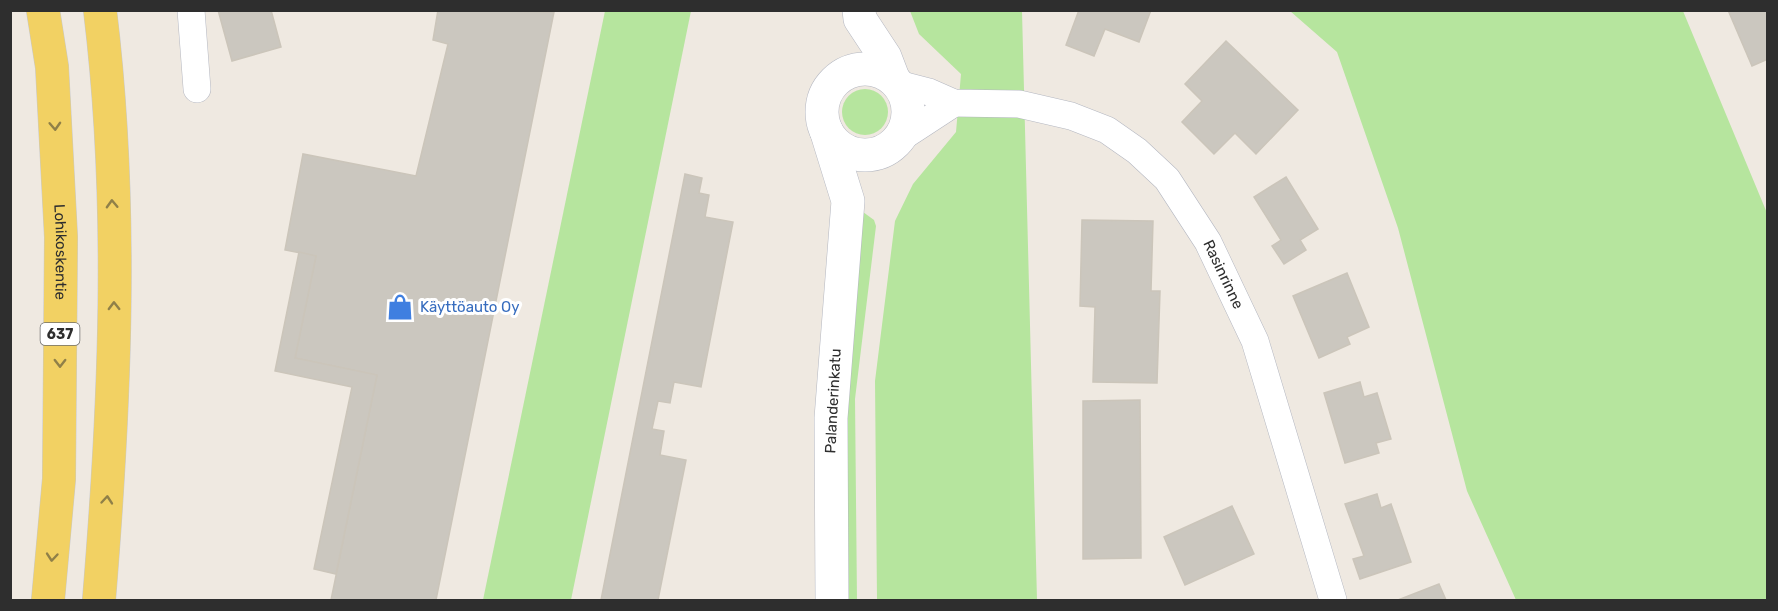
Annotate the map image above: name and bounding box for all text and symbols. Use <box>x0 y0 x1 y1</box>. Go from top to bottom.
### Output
one-way arrow <box>48 121 61 130</box>
one-way arrow <box>106 200 118 209</box>
street label: Lohikoskentie <box>50 204 70 300</box>
street label: Rasinrinne <box>1199 237 1247 312</box>
shop icon: Käyttöauto Oy <box>385 292 415 322</box>
place label: Käyttöauto Oy <box>420 298 520 316</box>
one-way arrow <box>108 301 121 310</box>
road number: 637 <box>40 323 80 345</box>
street label: Palanderinkatu <box>821 348 845 454</box>
one-way arrow <box>54 358 66 367</box>
one-way arrow <box>100 496 113 505</box>
one-way arrow <box>46 553 59 562</box>

